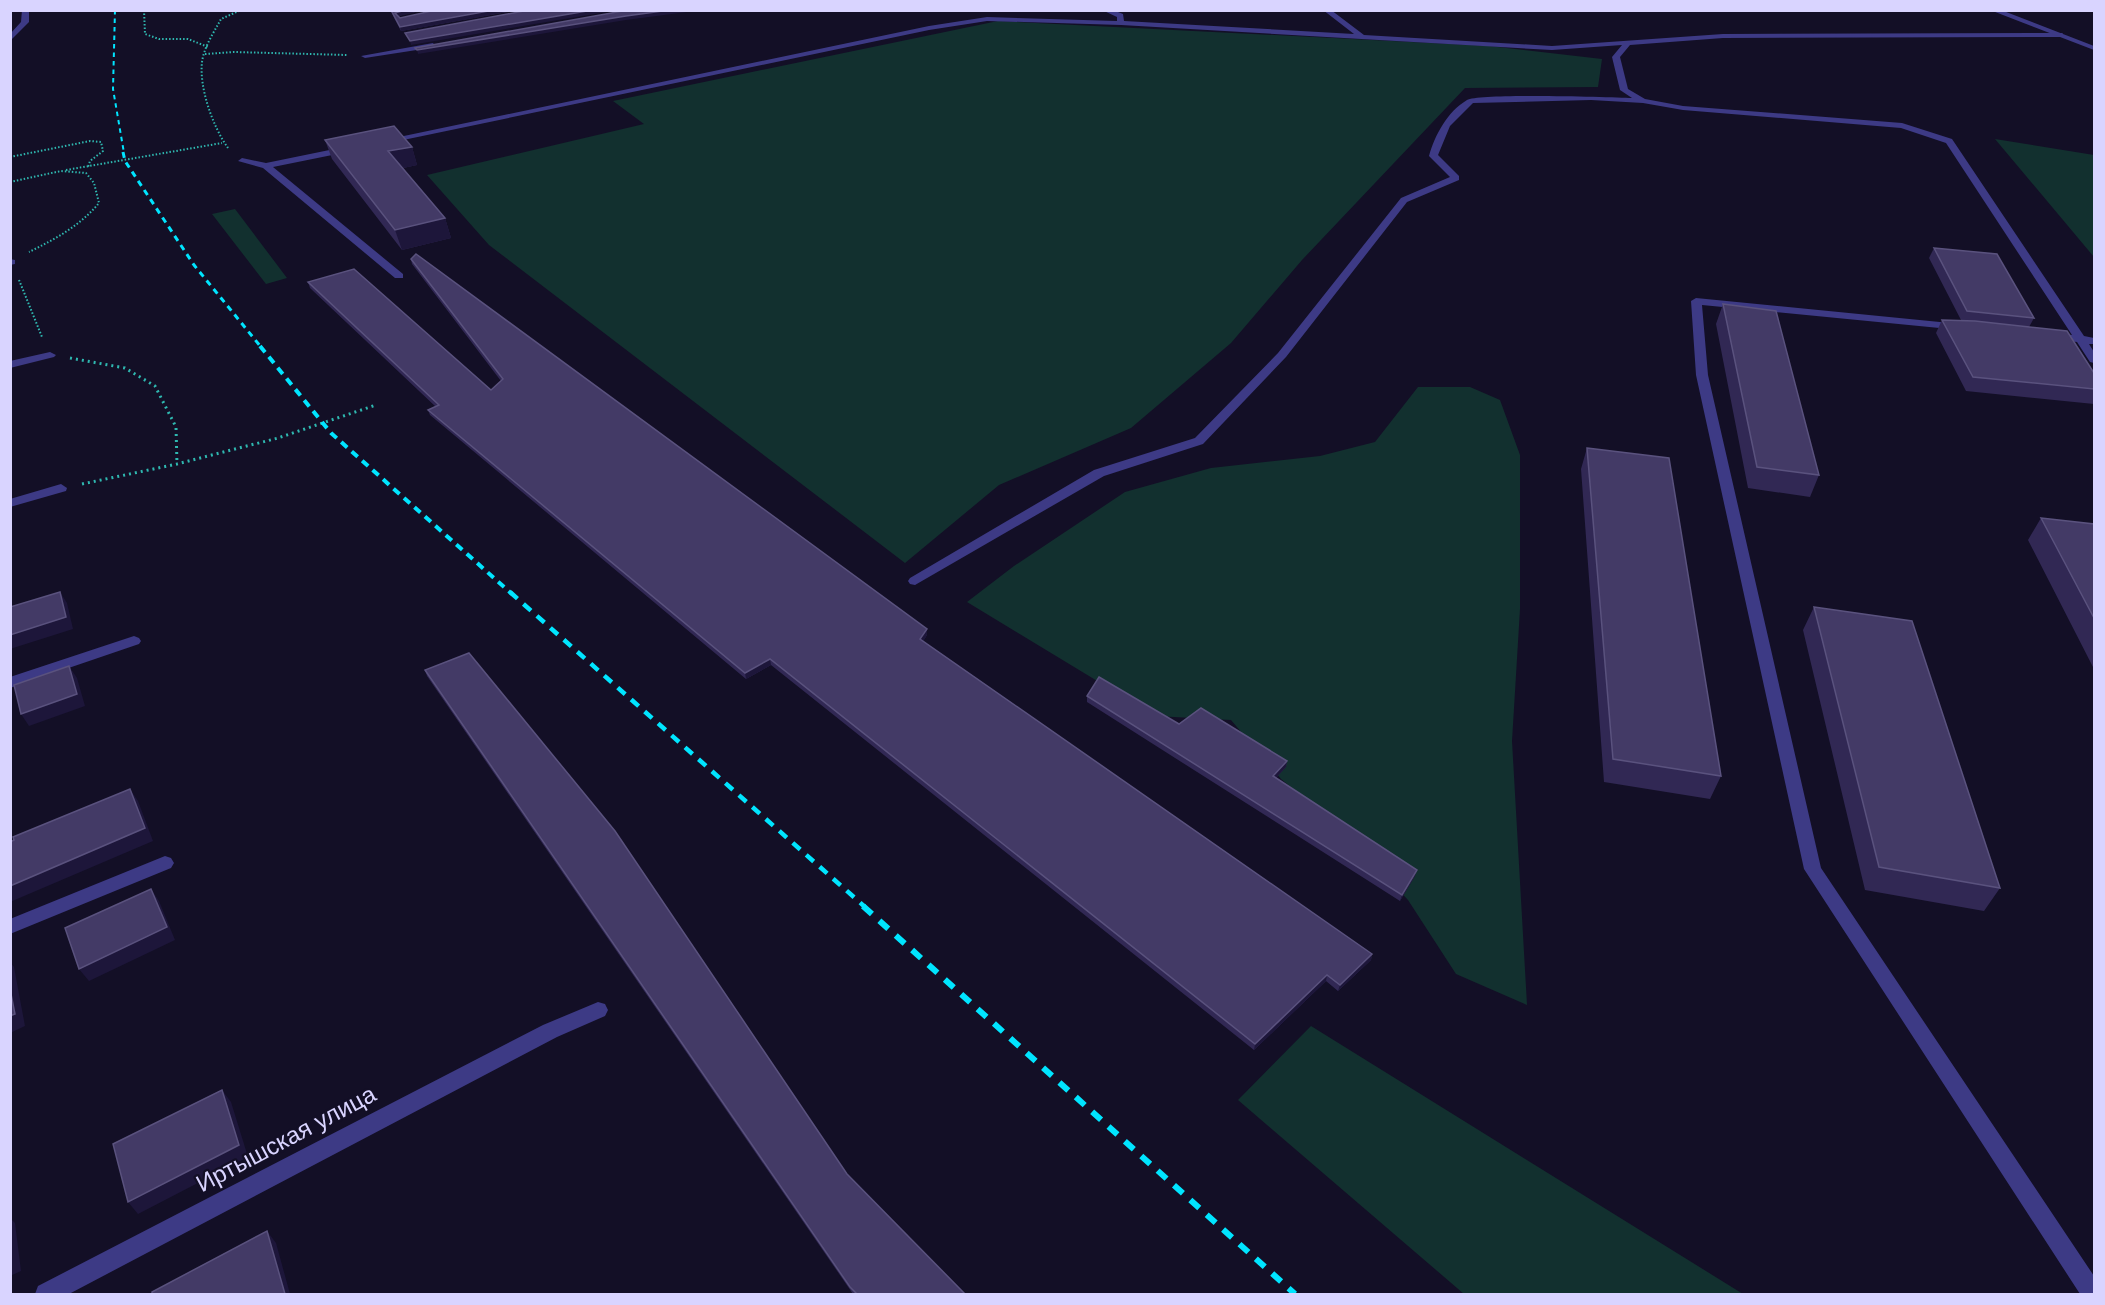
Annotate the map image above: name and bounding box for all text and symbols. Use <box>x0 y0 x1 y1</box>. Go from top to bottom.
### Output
street label: Иртышская улица <box>190 1078 382 1199</box>

